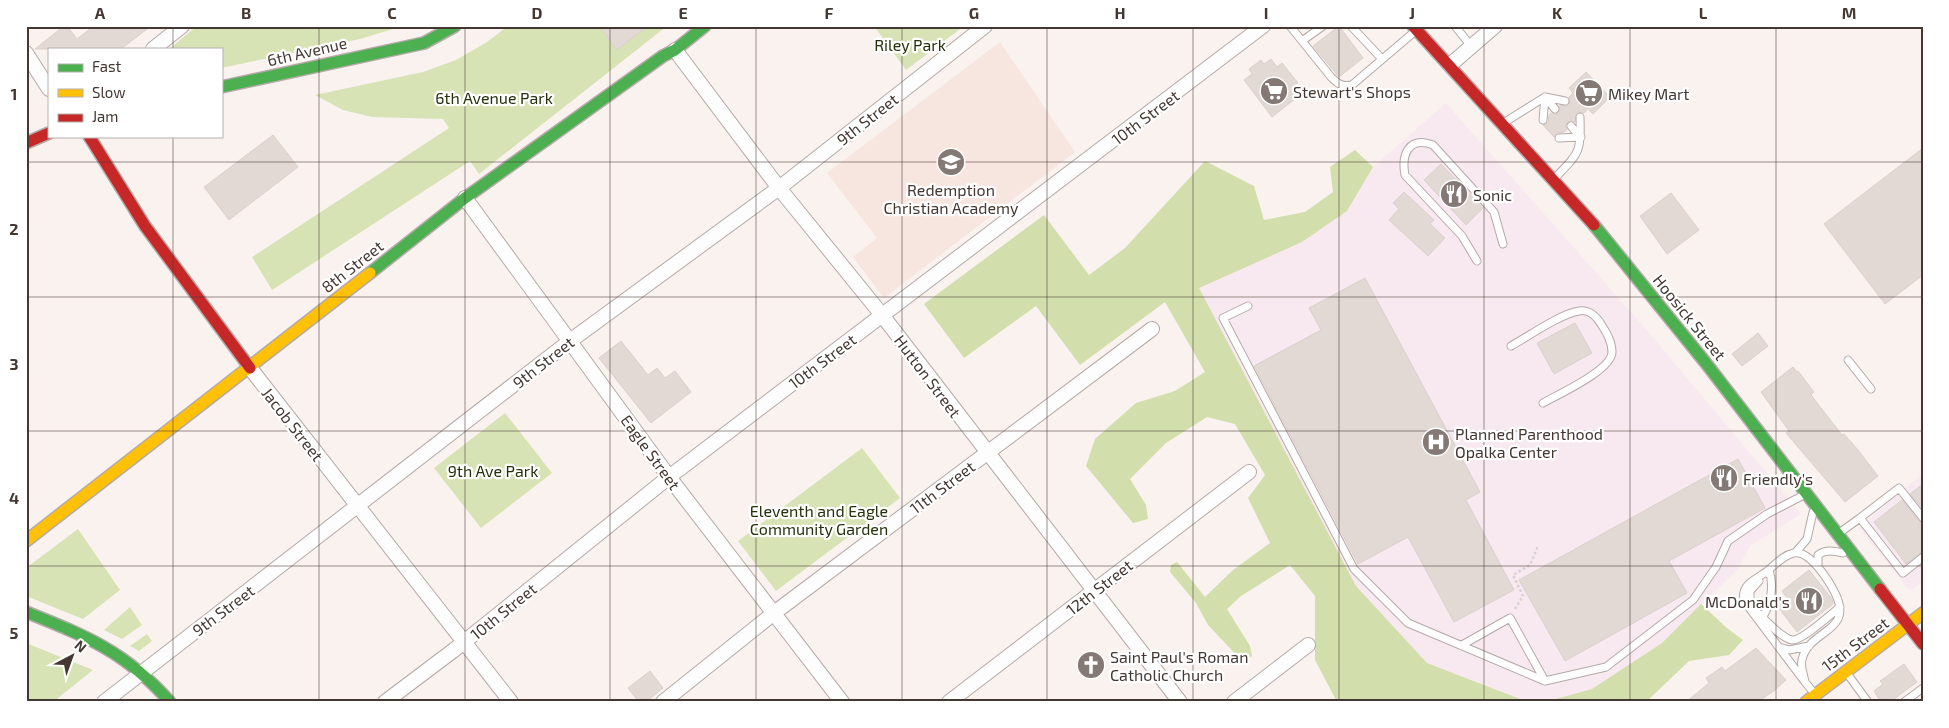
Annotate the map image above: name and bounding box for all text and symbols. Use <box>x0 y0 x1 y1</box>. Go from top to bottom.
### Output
text: A <box>95 3 106 22</box>
text: B <box>241 3 251 22</box>
text: C <box>387 3 397 22</box>
text: D <box>532 3 543 22</box>
text: E <box>678 3 688 22</box>
text: F <box>825 3 834 22</box>
text: G <box>969 3 979 22</box>
text: H <box>1114 3 1126 22</box>
text: I <box>1264 3 1268 22</box>
text: J <box>1409 3 1415 22</box>
text: K <box>1552 3 1563 22</box>
text: L <box>1699 3 1708 22</box>
text: M <box>1842 3 1856 22</box>
street label: 6th Avenue <box>265 33 349 69</box>
park label: Riley Park <box>874 35 946 54</box>
legend <box>48 48 222 138</box>
text: Fast <box>92 57 122 75</box>
supermarket icon: Stewart's Shops <box>1259 76 1289 106</box>
supermarket icon: Mikey Mart <box>1574 78 1604 108</box>
place label: Stewart's Shops <box>1293 82 1411 101</box>
text: Slow <box>92 83 126 101</box>
text: 1 <box>11 84 17 103</box>
place label: Mikey Mart <box>1608 84 1689 103</box>
street label: 10th Street <box>1108 86 1182 148</box>
park label: 6th Avenue Park <box>435 88 553 107</box>
street label: 9th Street <box>833 89 901 149</box>
text: Jam <box>92 107 118 125</box>
school or university icon: Redemption Christian Academy <box>936 147 966 177</box>
restaurant icon: Sonic <box>1439 179 1469 209</box>
place label: Redemption Christian Academy <box>883 180 1019 217</box>
place label: Sonic <box>1473 185 1512 204</box>
text: 2 <box>9 219 19 238</box>
street label: 8th Street <box>317 236 387 296</box>
street label: Hoosick Street <box>1650 270 1730 364</box>
street label: 10th Street <box>785 330 859 392</box>
street label: Hutton Street <box>891 331 965 421</box>
street label: 9th Street <box>509 332 577 392</box>
text: 3 <box>9 354 19 373</box>
street label: Jacob Street <box>258 383 328 465</box>
street label: Eagle Street <box>617 411 685 493</box>
place label: Planned Parenthood Opalka Center <box>1455 424 1603 461</box>
hospital icon: Planned Parenthood Opalka Center <box>1421 427 1451 457</box>
street label: 11th Street <box>906 456 978 518</box>
park label: 9th Ave Park <box>448 461 538 480</box>
restaurant icon: Friendly's <box>1709 463 1739 493</box>
place label: Friendly's <box>1743 469 1813 488</box>
text: 4 <box>9 488 19 507</box>
park label: Eleventh and Eagle Community Garden <box>750 501 888 538</box>
street label: 12th Street <box>1062 555 1136 619</box>
street label: 10th Street <box>466 579 540 643</box>
street label: 9th Street <box>188 581 258 639</box>
restaurant icon: McDonald's <box>1794 586 1824 616</box>
place label: McDonald's <box>1705 592 1790 611</box>
street label: 15th Street <box>1818 613 1892 675</box>
text: 5 <box>10 623 19 642</box>
north arrow <box>48 630 98 680</box>
text: N <box>71 636 90 656</box>
place label: Saint Paul's Roman Catholic Church <box>1110 647 1248 684</box>
church icon: Saint Paul's Roman Catholic Church <box>1076 650 1106 680</box>

